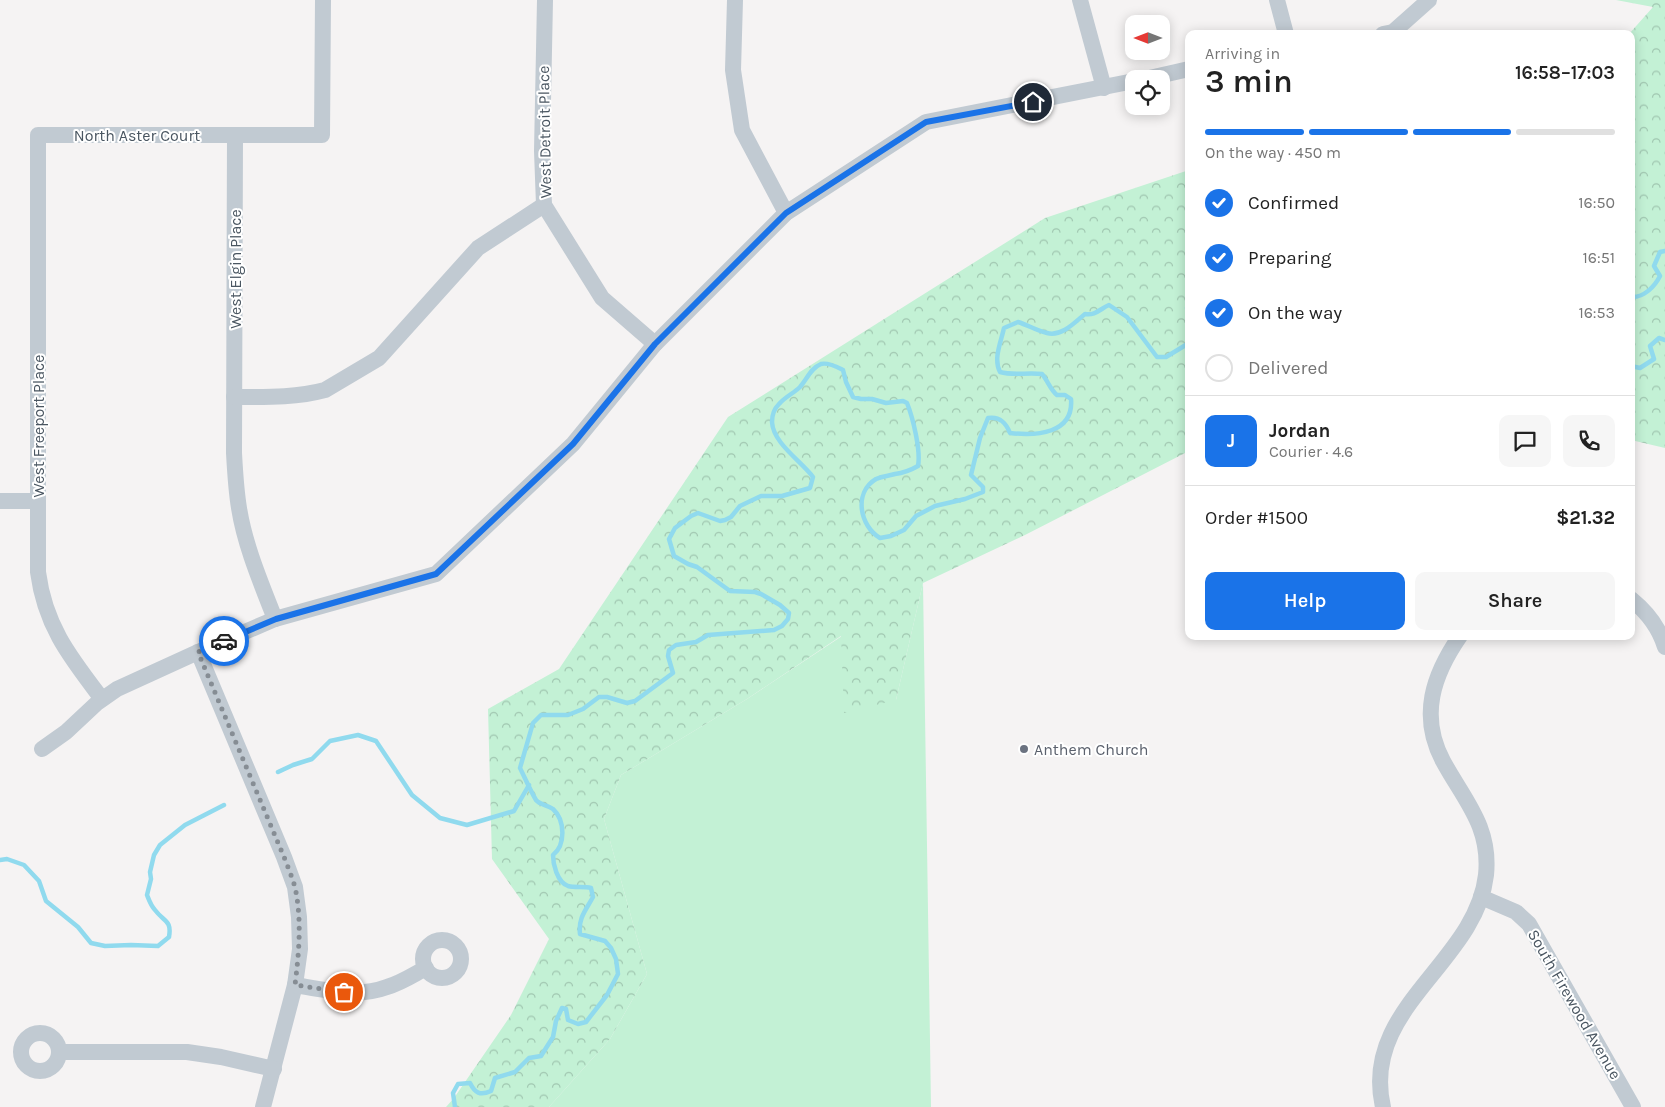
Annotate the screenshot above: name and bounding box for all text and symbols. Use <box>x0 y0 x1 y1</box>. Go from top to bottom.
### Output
north arrow <box>1125 15 1170 60</box>
map controls <box>1125 15 1170 115</box>
text: Arriving in <box>1205 44 1280 63</box>
text: 16:58–17:03 <box>1515 62 1615 84</box>
text: 3 min <box>1205 63 1293 100</box>
street label: West Detroit Place <box>534 65 555 199</box>
button: locate <box>1125 70 1170 115</box>
pin <box>1012 81 1054 123</box>
icon: home <box>1019 88 1047 116</box>
street label: North Aster Court <box>74 126 200 145</box>
text: On the way · 450 m <box>1205 143 1341 162</box>
icon: check <box>1205 189 1233 217</box>
text: Confirmed <box>1248 192 1339 214</box>
text: 16:50 <box>1578 193 1615 212</box>
street label: West Elgin Place <box>226 209 245 329</box>
icon: check <box>1205 244 1233 272</box>
text: Preparing <box>1248 247 1331 269</box>
text: 16:51 <box>1583 248 1615 267</box>
icon: check <box>1205 299 1233 327</box>
text: On the way <box>1248 302 1342 324</box>
text: 16:53 <box>1578 303 1615 322</box>
street label: West Freeport Place <box>29 354 48 498</box>
text: Delivered <box>1248 357 1328 379</box>
button: chat <box>1499 415 1551 467</box>
button: phone <box>1563 415 1615 467</box>
text: Jordan <box>1269 420 1330 442</box>
text: J <box>1227 430 1235 452</box>
text: Courier · 4.6 <box>1269 442 1353 461</box>
text: Order #1500 <box>1205 507 1308 529</box>
text: $21.32 <box>1556 507 1615 529</box>
button: Help <box>1205 572 1405 630</box>
button: Share <box>1415 572 1615 630</box>
courier <box>199 616 249 666</box>
icon: car <box>210 627 238 655</box>
place label: Anthem Church <box>1034 740 1148 759</box>
marker: Anthem Church <box>1018 743 1030 755</box>
street label: South Firewood Avenue <box>1524 926 1625 1083</box>
pin <box>323 971 365 1013</box>
icon: bag <box>330 978 358 1006</box>

